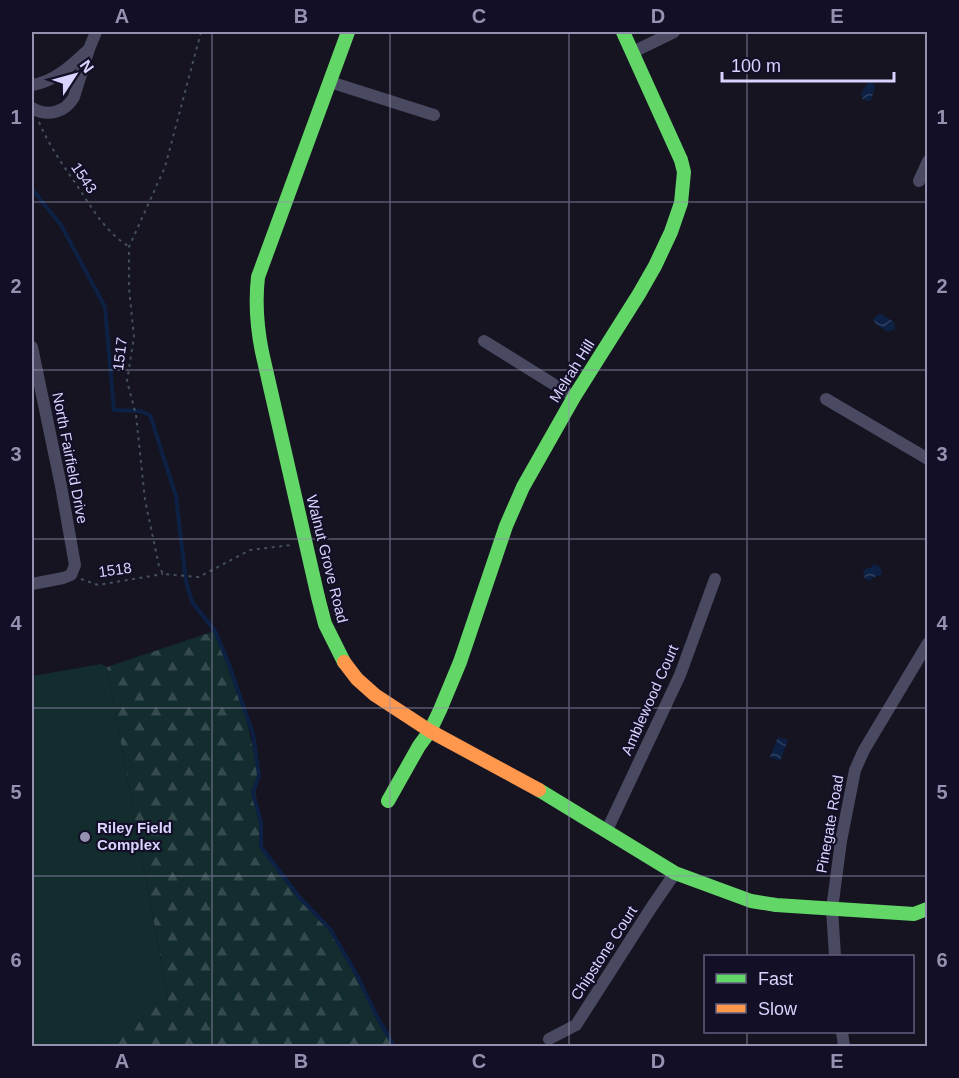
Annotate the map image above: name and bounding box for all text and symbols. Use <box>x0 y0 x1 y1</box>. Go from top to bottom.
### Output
text: A <box>115 5 129 27</box>
text: B <box>294 5 308 27</box>
text: C <box>472 5 486 27</box>
text: D <box>651 5 665 27</box>
text: E <box>830 5 844 27</box>
north arrow <box>45 45 105 105</box>
scale bar <box>722 45 894 83</box>
text: 100 m <box>731 56 781 76</box>
text: N <box>76 57 97 76</box>
text: 1 <box>10 106 22 128</box>
text: 1 <box>936 106 948 128</box>
street label: 1543 <box>68 159 101 196</box>
text: 2 <box>10 275 22 297</box>
text: 2 <box>936 275 948 297</box>
street label: 1517 <box>109 336 130 372</box>
street label: Melrah Hill <box>546 336 598 405</box>
street label: North Fairfield Drive <box>49 391 92 525</box>
text: 3 <box>10 443 22 465</box>
text: 3 <box>936 443 948 465</box>
street label: Walnut Grove Road <box>303 493 352 625</box>
street label: 1518 <box>97 559 133 580</box>
text: 4 <box>10 612 22 634</box>
text: 4 <box>936 612 948 634</box>
street label: Amblewood Court <box>618 641 682 758</box>
street label: Pinegate Road <box>813 774 846 874</box>
text: 5 <box>10 781 22 803</box>
text: 5 <box>936 781 948 803</box>
place label: Riley Field Complex <box>97 819 172 853</box>
marker: Riley Field Complex <box>78 830 92 844</box>
street label: Chipstone Court <box>567 902 641 1003</box>
text: 6 <box>10 949 22 971</box>
text: 6 <box>936 949 948 971</box>
legend <box>704 955 914 1033</box>
text: Fast <box>758 969 793 989</box>
text: Slow <box>758 999 798 1019</box>
text: A <box>115 1050 129 1072</box>
text: B <box>294 1050 308 1072</box>
text: C <box>472 1050 486 1072</box>
text: D <box>651 1050 665 1072</box>
text: E <box>830 1050 844 1072</box>

